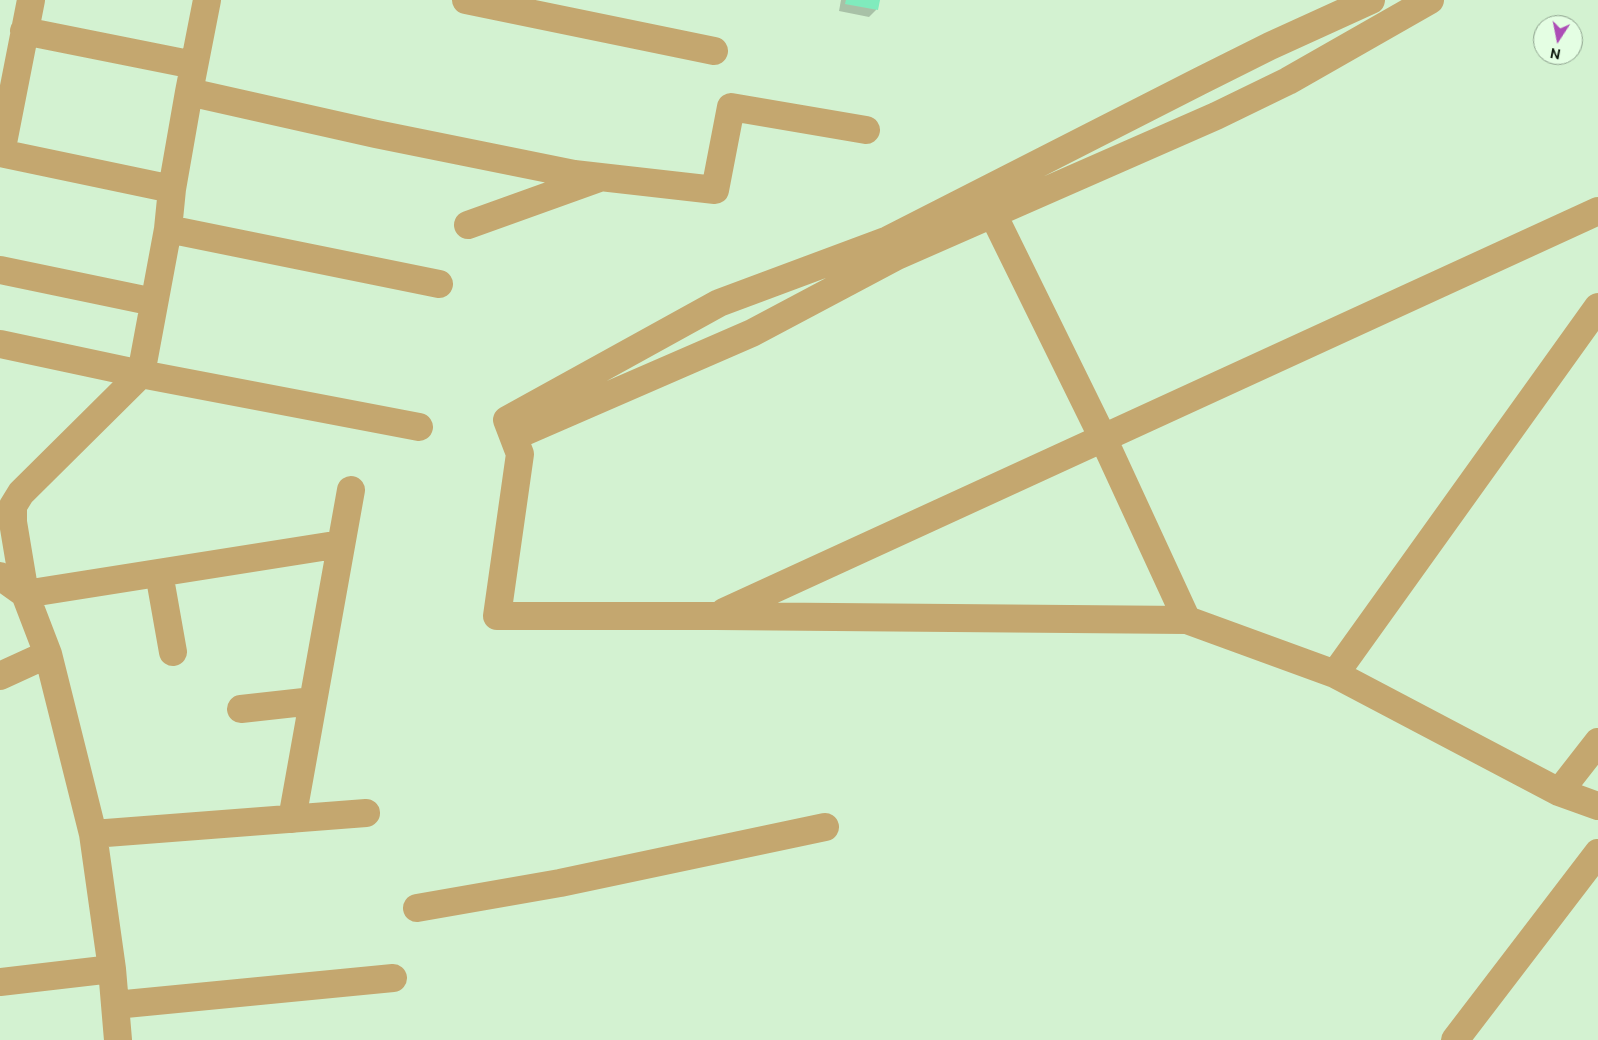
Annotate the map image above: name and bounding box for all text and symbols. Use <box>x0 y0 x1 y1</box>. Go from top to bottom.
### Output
north arrow <box>1533 15 1583 65</box>
text: N <box>1549 45 1562 63</box>

